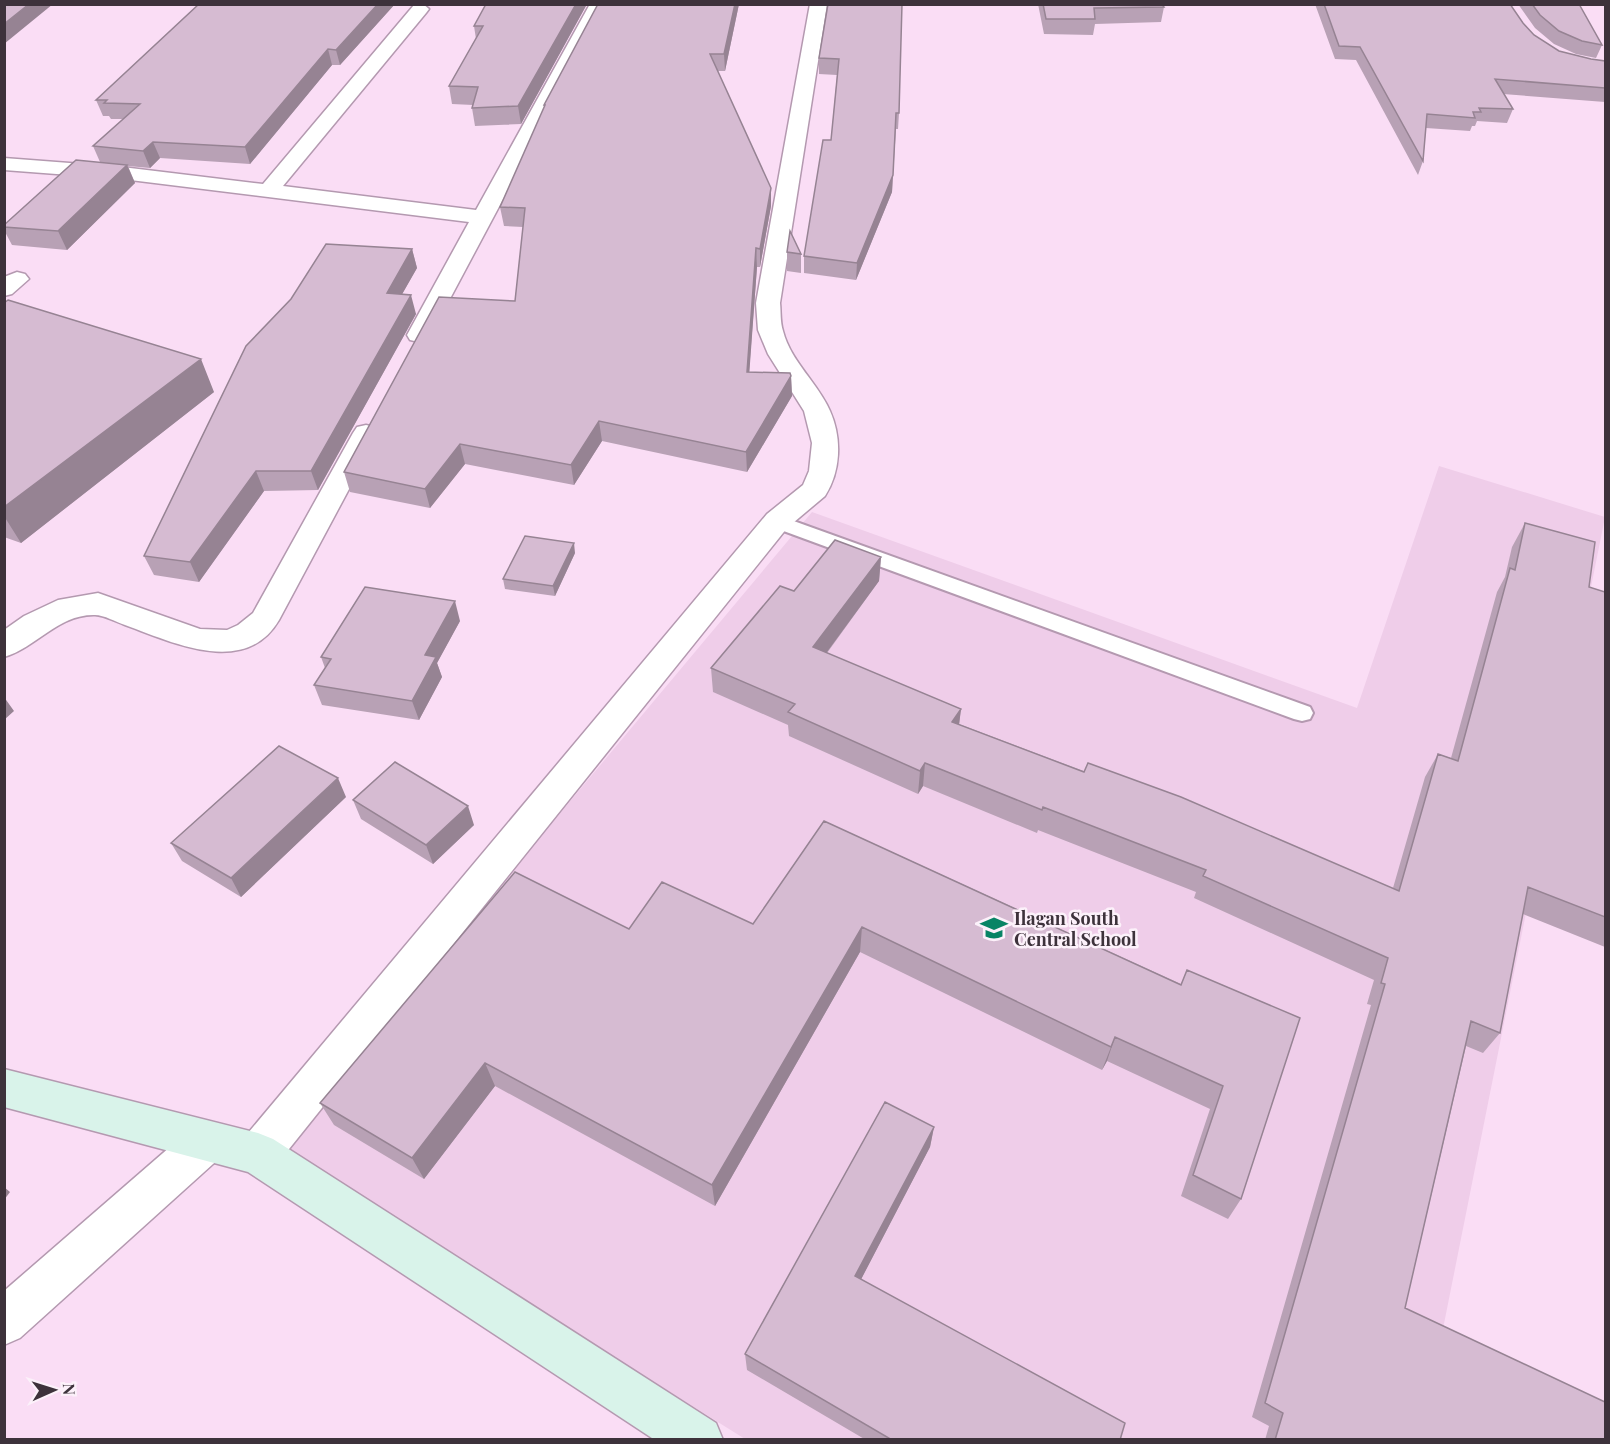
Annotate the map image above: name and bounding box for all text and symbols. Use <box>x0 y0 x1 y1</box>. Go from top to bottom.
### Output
place label: Ilagan South Central School <box>1014 906 1137 951</box>
school or university icon: Ilagan South Central School <box>979 913 1009 943</box>
north arrow <box>24 1360 84 1420</box>
text: N <box>59 1383 80 1396</box>

